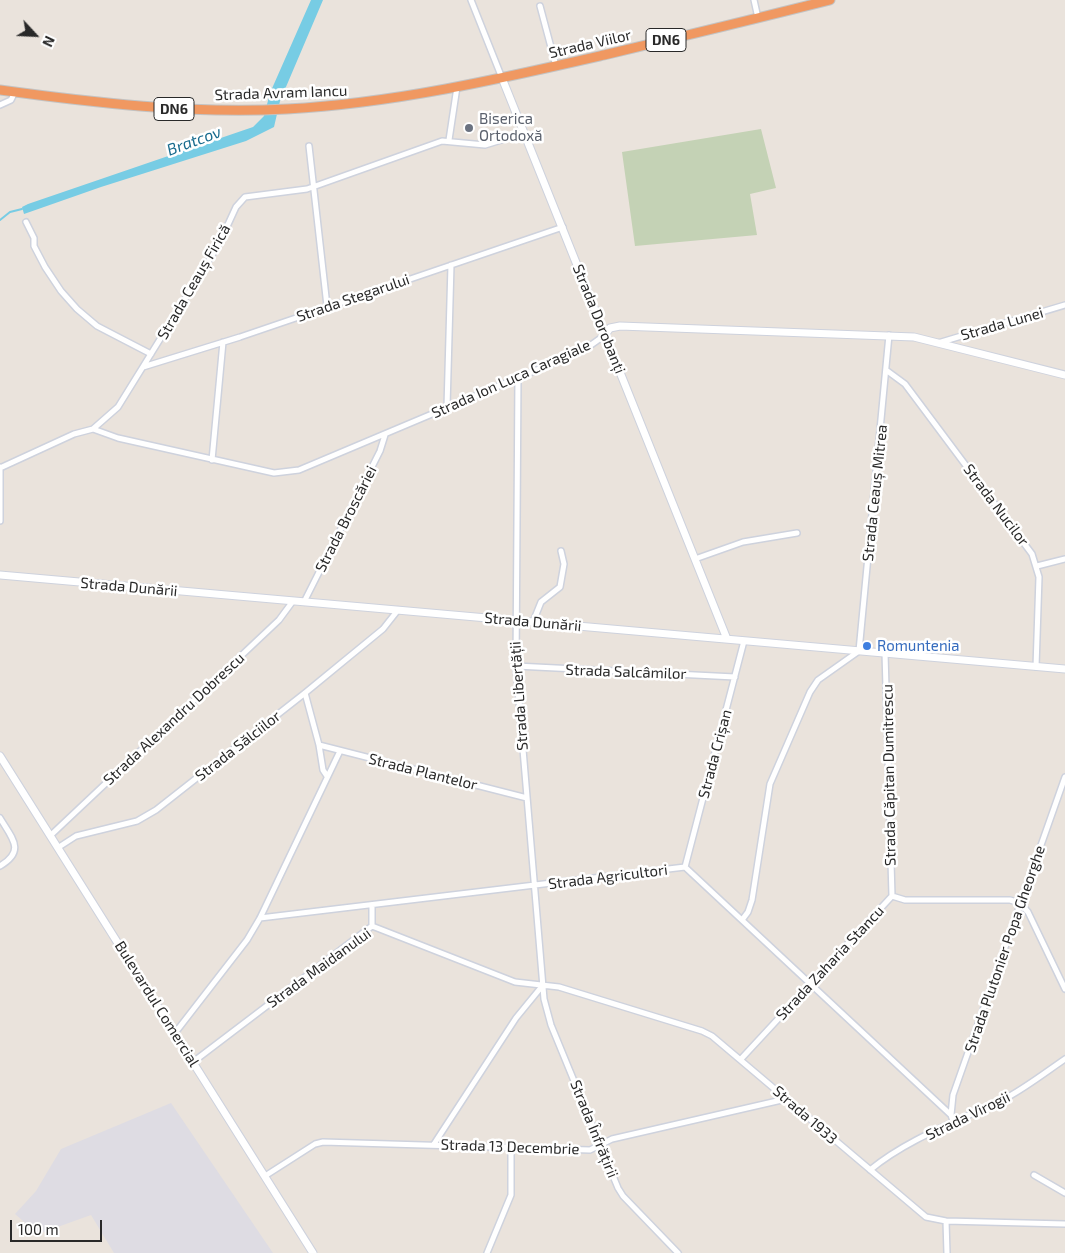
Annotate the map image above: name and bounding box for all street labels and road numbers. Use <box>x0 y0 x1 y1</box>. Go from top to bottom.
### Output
street label: Strada Viilor <box>547 26 633 62</box>
road number: DN6 <box>646 28 686 52</box>
street label: Strada Avram Iancu <box>214 82 348 104</box>
road number: DN6 <box>154 98 194 120</box>
street label: Strada Ceauș Firică <box>154 221 234 343</box>
street label: Strada Dorobanți <box>569 262 629 376</box>
street label: Strada Stegarului <box>294 270 412 326</box>
street label: Strada Lunei <box>959 304 1045 344</box>
street label: Strada Ion Luca Caragiale <box>429 336 593 422</box>
street label: Strada Ceauș Mitrea <box>859 424 891 562</box>
street label: Strada Nucilor <box>959 461 1033 549</box>
street label: Strada Broscăriei <box>311 463 381 575</box>
street label: Strada Dunării <box>80 574 178 600</box>
street label: Strada Dunării <box>484 609 582 635</box>
street label: Strada Libertății <box>506 641 532 751</box>
street label: Strada Alexandru Dobrescu <box>100 649 248 789</box>
street label: Strada Salcâmilor <box>565 661 687 683</box>
street label: Strada Căpitan Dumitrescu <box>878 684 900 866</box>
street label: Strada Sălciilor <box>192 707 284 785</box>
street label: Strada Crișan <box>694 708 736 800</box>
street label: Strada Plantelor <box>367 750 479 794</box>
street label: Strada Plutonier Popa Gheorghe <box>961 843 1049 1055</box>
street label: Strada Agricultori <box>547 861 669 893</box>
street label: Strada Zaharia Stancu <box>772 902 888 1024</box>
street label: Strada Maidanului <box>263 924 375 1012</box>
street label: Bulevardul Comercial <box>111 938 203 1070</box>
street label: Strada Înfrățirii <box>566 1077 622 1181</box>
street label: Strada 1933 <box>769 1082 841 1148</box>
street label: Strada Virogii <box>923 1088 1013 1144</box>
street label: Strada 13 Decembrie <box>440 1136 580 1158</box>

